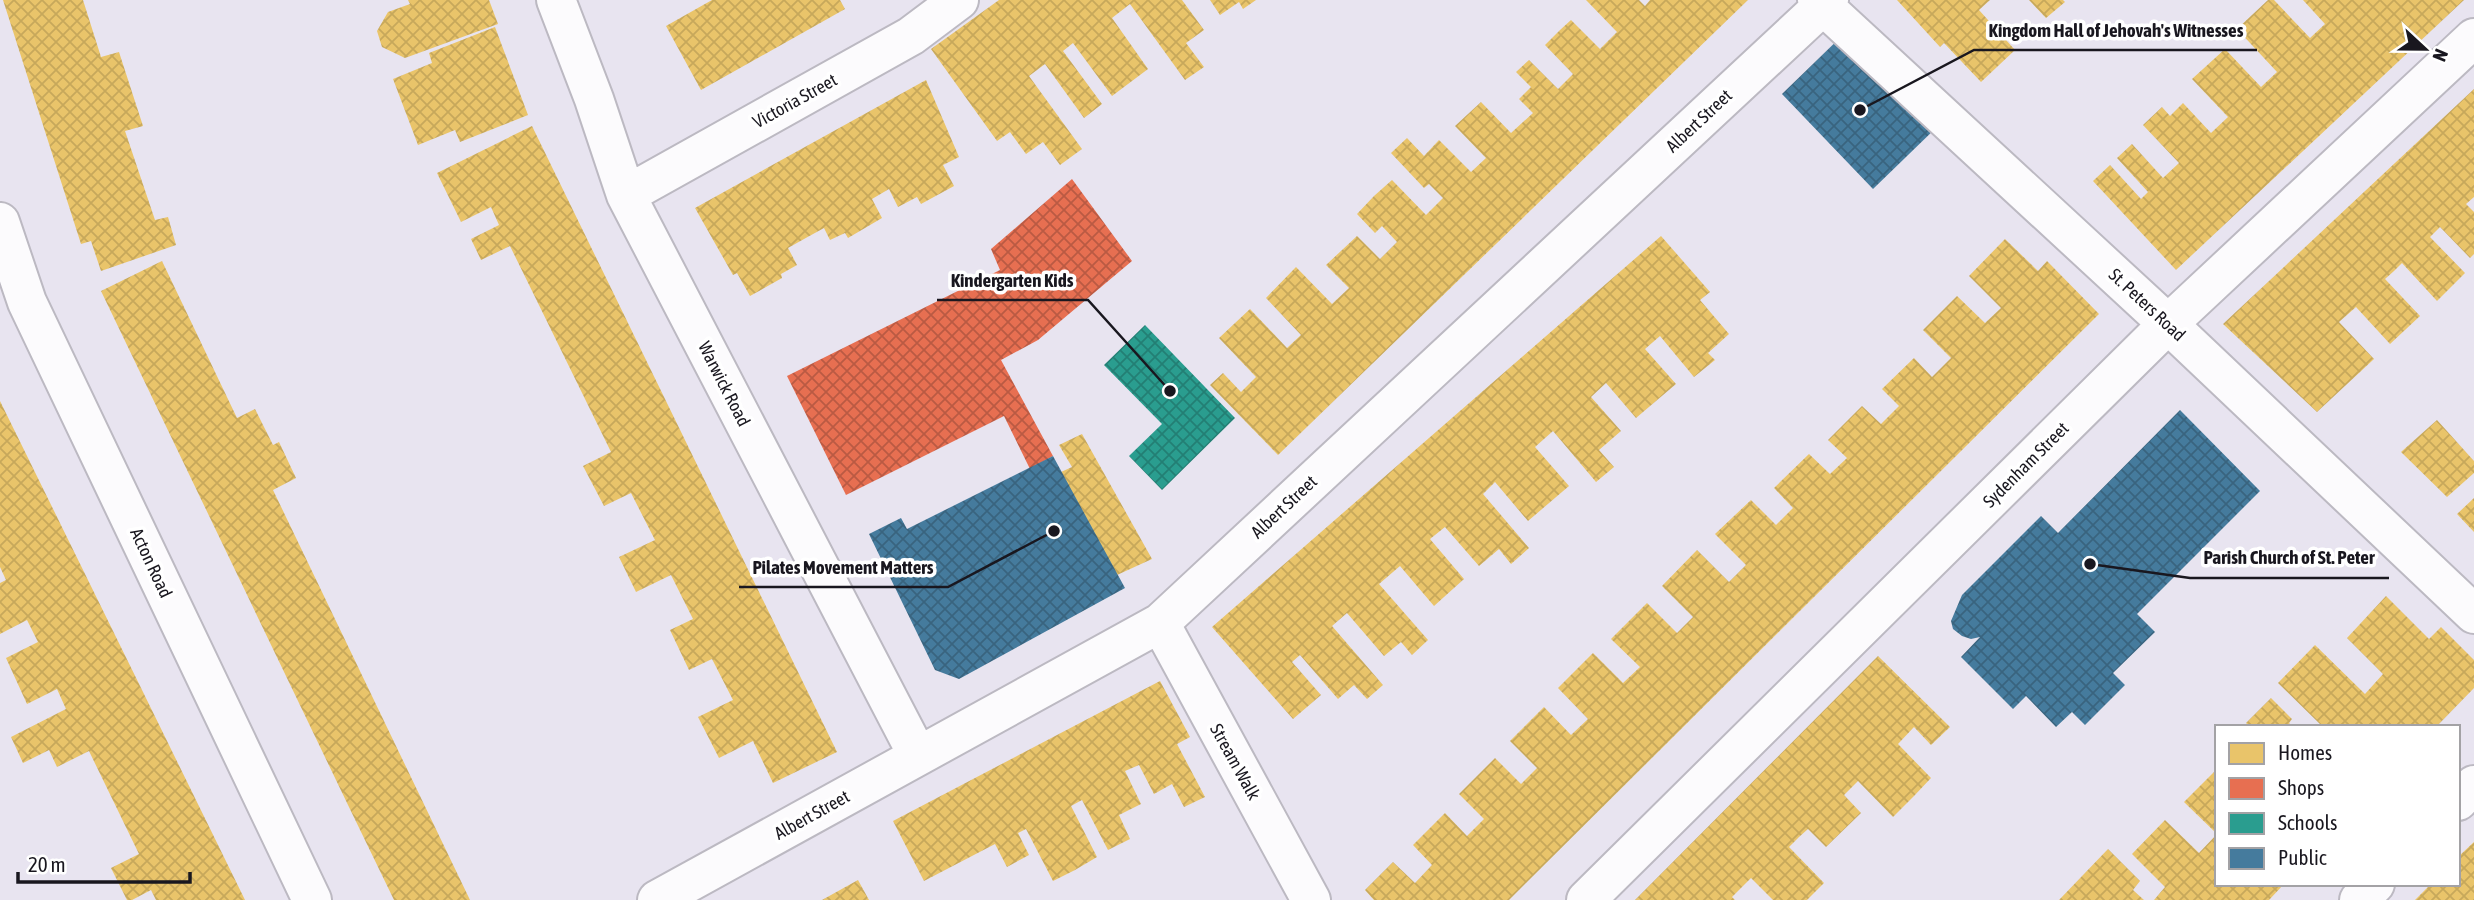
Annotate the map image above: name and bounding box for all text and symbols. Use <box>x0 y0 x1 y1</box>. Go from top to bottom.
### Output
callout: Kingdom Hall of Jehovah's Witnesses <box>1974 10 2257 50</box>
north arrow <box>2390 14 2460 84</box>
text: Kingdom Hall of Jehovah's Witnesses <box>1989 19 2244 41</box>
text: N <box>2428 46 2453 65</box>
street label: Victoria Street <box>749 69 840 132</box>
street label: Albert Street <box>1661 85 1736 156</box>
callout: Kindergarten Kids <box>937 260 1088 300</box>
street label: St. Peters Road <box>2105 264 2190 345</box>
text: Kindergarten Kids <box>951 269 1074 291</box>
street label: Warwick Road <box>694 338 755 430</box>
street label: Sydenham Street <box>1979 418 2073 512</box>
street label: Albert Street <box>1246 471 1321 542</box>
street label: Acton Road <box>126 525 177 601</box>
callout: Parish Church of St. Peter <box>2190 538 2389 578</box>
text: Parish Church of St. Peter <box>2203 546 2375 568</box>
callout: Pilates Movement Matters <box>739 547 948 587</box>
text: Pilates Movement Matters <box>752 556 934 578</box>
street label: Stream Walk <box>1206 720 1265 803</box>
legend <box>2215 725 2460 886</box>
text: Homes <box>2278 740 2332 764</box>
text: Shops <box>2278 775 2324 799</box>
street label: Albert Street <box>771 785 853 844</box>
text: Schools <box>2278 810 2338 834</box>
scale bar <box>18 841 189 885</box>
text: Public <box>2278 845 2327 869</box>
text: 20 m <box>28 852 66 876</box>

